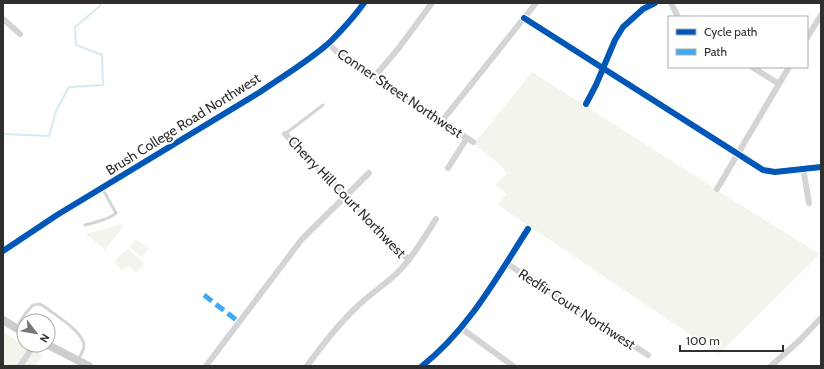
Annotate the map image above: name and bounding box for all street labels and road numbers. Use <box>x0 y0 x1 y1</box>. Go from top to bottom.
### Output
street label: Conner Street Northwest <box>334 44 466 142</box>
street label: Brush College Road Northwest <box>102 69 264 179</box>
street label: Cherry Hill Court Northwest <box>284 132 410 262</box>
street label: Redfir Court Northwest <box>515 264 639 354</box>

